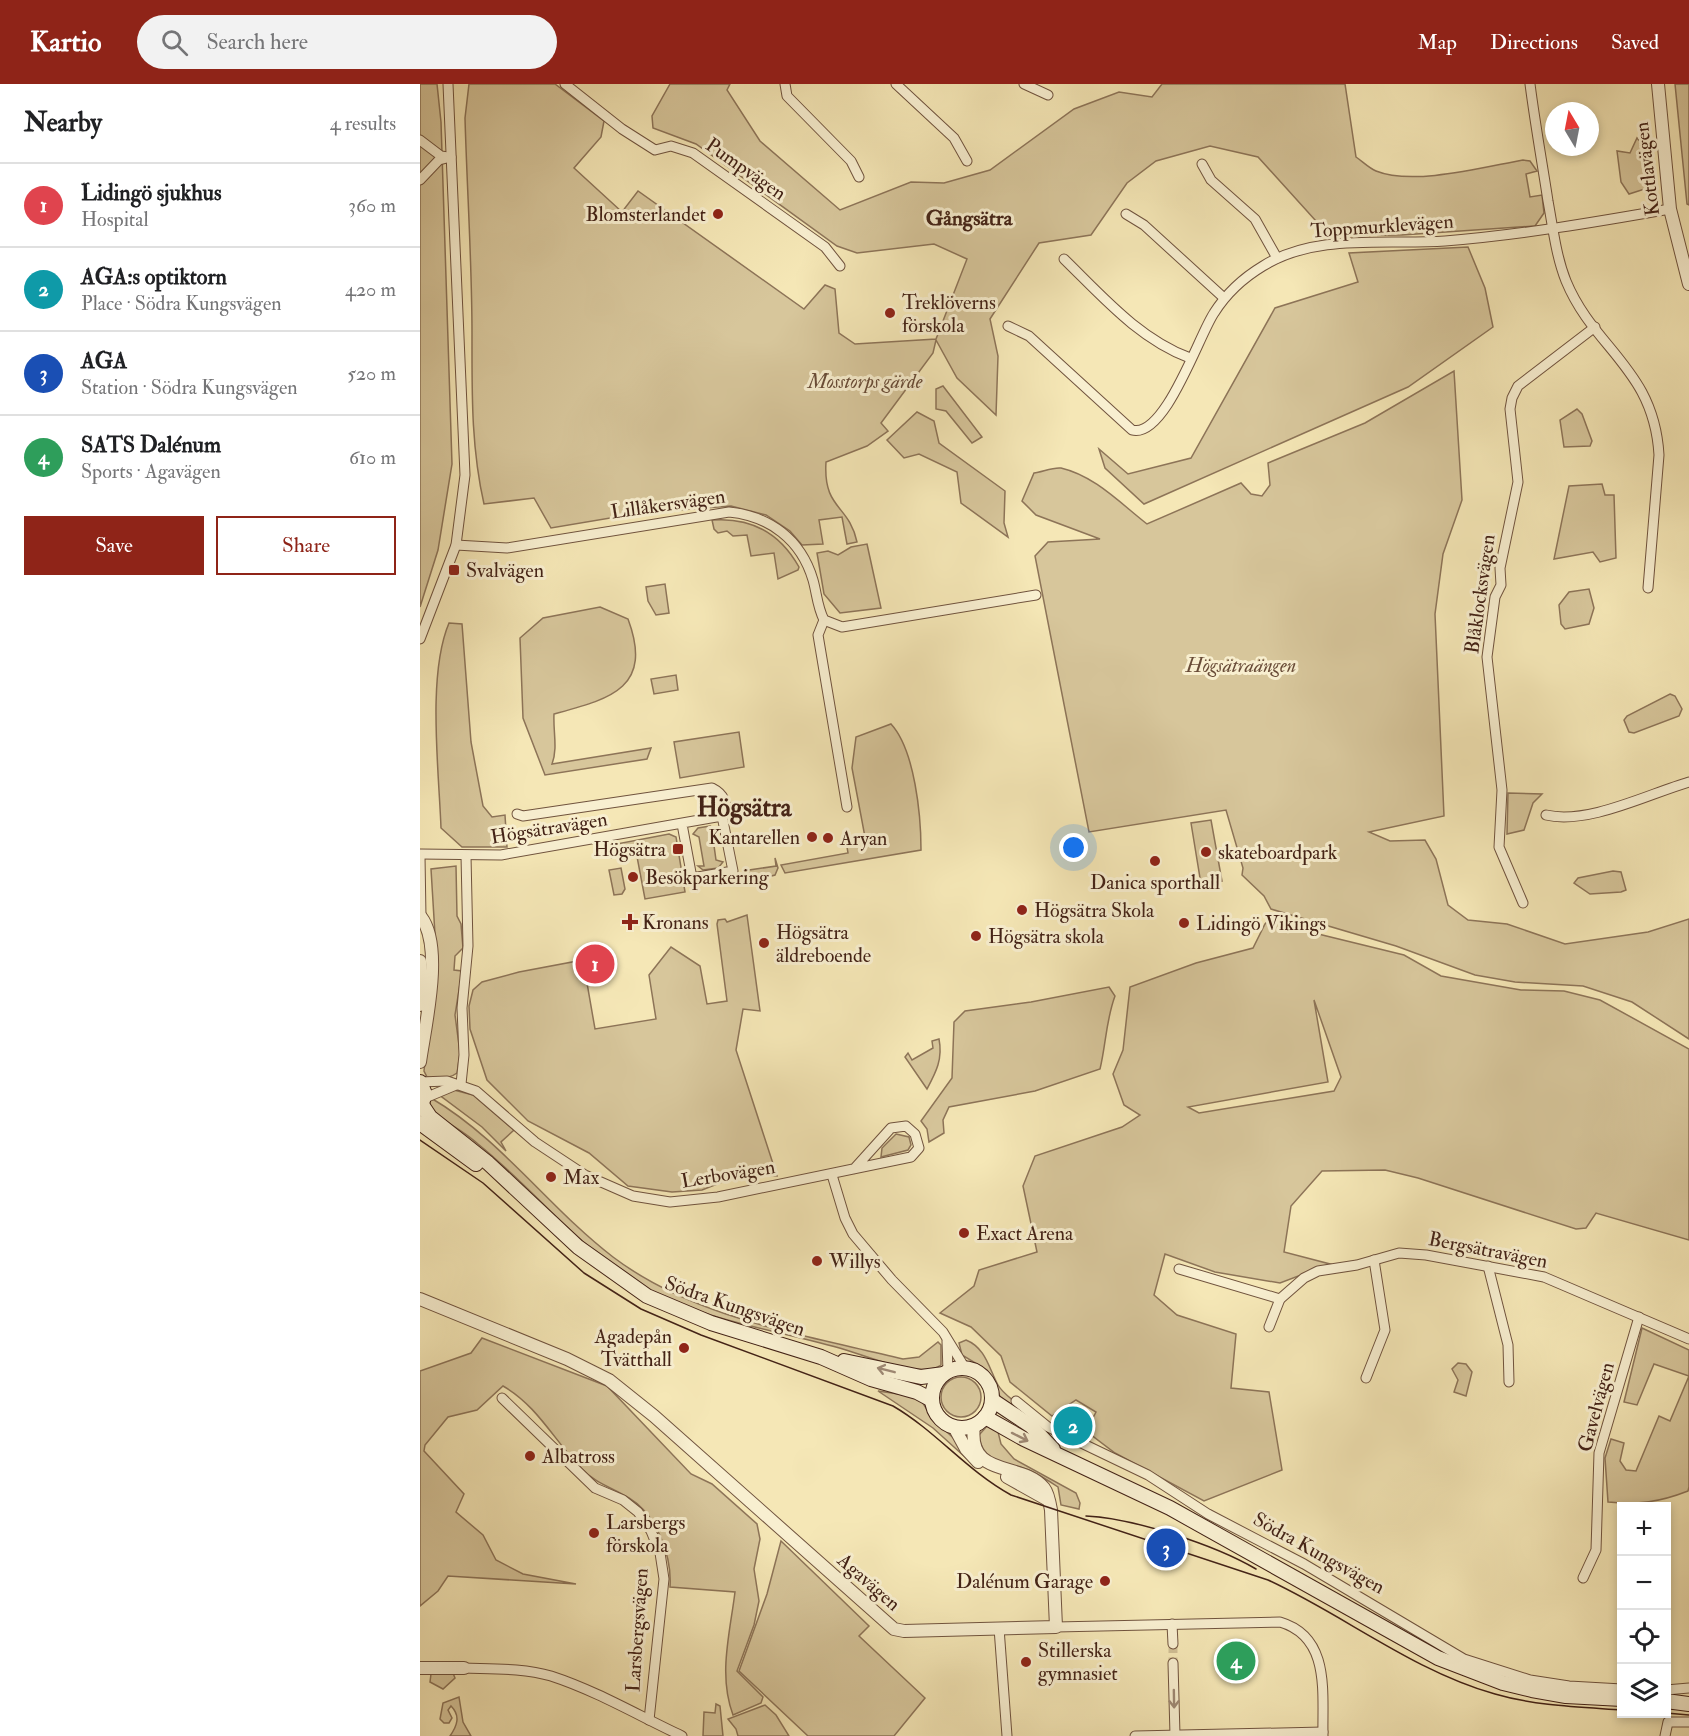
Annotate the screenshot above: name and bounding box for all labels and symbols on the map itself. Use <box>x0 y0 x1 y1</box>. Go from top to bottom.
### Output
north arrow <box>1545 102 1599 156</box>
street label: Kottlavägen <box>1629 121 1665 217</box>
street label: Pumpvägen <box>700 132 791 207</box>
place label: Blomsterlandet <box>585 202 707 227</box>
district label: Gångsätra <box>926 205 1014 232</box>
marker: Blomsterlandet <box>711 207 725 221</box>
street label: Toppmurklevägen <box>1310 209 1454 244</box>
place label: Treklöverns förskola <box>902 290 996 338</box>
marker: Treklöverns förskola <box>883 306 897 320</box>
park label: Mosstorps gärde <box>807 369 923 394</box>
street label: Lillåkersvägen <box>609 484 727 524</box>
street label: Blåklocksvägen <box>1459 533 1501 655</box>
place label: Svalvägen <box>466 558 544 583</box>
marker: Svalvägen <box>447 563 461 577</box>
park label: Högsätraängen <box>1185 653 1296 678</box>
district label: Högsätra <box>697 792 793 825</box>
street label: Högsätravägen <box>489 806 609 850</box>
place label: Kantarellen <box>708 825 800 850</box>
place label: Aryan <box>839 826 887 851</box>
marker: Kantarellen <box>805 830 819 844</box>
marker: Aryan <box>821 831 835 845</box>
your location <box>1059 833 1088 862</box>
place label: Högsätra <box>593 837 667 862</box>
place label: skateboardpark <box>1218 840 1338 866</box>
marker: Högsätra <box>671 842 685 856</box>
marker: skateboardpark <box>1199 845 1213 859</box>
marker: Danica sporthall <box>1148 854 1162 868</box>
place label: Besökparkering <box>645 865 770 891</box>
marker: Besökparkering <box>626 870 640 884</box>
place label: Danica sporthall <box>1090 870 1220 896</box>
place label: Högsätra Skola <box>1034 898 1155 923</box>
marker: Högsätra Skola <box>1015 903 1029 917</box>
place label: Kronans <box>642 910 709 935</box>
place label: Lidingö Vikings <box>1196 911 1326 936</box>
marker: Kronans <box>623 915 637 929</box>
marker: Lidingö Vikings <box>1177 916 1191 930</box>
place label: Högsätra äldreboende <box>776 920 871 968</box>
place label: Högsätra skola <box>988 924 1105 949</box>
marker: Högsätra skola <box>969 929 983 943</box>
marker: Högsätra äldreboende <box>757 936 771 950</box>
pin: 1 <box>576 942 615 986</box>
street label: Lerbovägen <box>679 1154 777 1194</box>
place label: Max <box>563 1165 599 1190</box>
marker: Max <box>544 1170 558 1184</box>
place label: Exact Arena <box>976 1221 1074 1246</box>
marker: Exact Arena <box>957 1226 971 1240</box>
street label: Bergsätravägen <box>1426 1226 1550 1274</box>
place label: Willys <box>828 1249 881 1274</box>
marker: Willys <box>810 1254 824 1268</box>
street label: Södra Kungsvägen <box>662 1270 808 1342</box>
place label: Agadepån Tvätthall <box>593 1324 672 1372</box>
marker: Agadepån Tvätthall <box>677 1341 691 1355</box>
street label: Gavelvägen <box>1572 1359 1620 1455</box>
one-way arrow <box>877 1363 896 1375</box>
pin: 2 <box>1054 1404 1092 1448</box>
one-way arrow <box>1011 1431 1029 1443</box>
place label: Albatross <box>541 1444 615 1469</box>
marker: Albatross <box>523 1449 537 1463</box>
street label: Södra Kungsvägen <box>1249 1506 1389 1600</box>
place label: Larsbergs förskola <box>606 1510 685 1558</box>
marker: Larsbergs förskola <box>587 1526 601 1540</box>
pin: 3 <box>1146 1526 1186 1570</box>
street label: Agavägen <box>831 1547 906 1616</box>
street label: Larsbergsvägen <box>620 1567 654 1693</box>
place label: Dalénum Garage <box>956 1569 1093 1594</box>
marker: Dalénum Garage <box>1098 1574 1112 1588</box>
place label: Stillerska gymnasiet <box>1038 1638 1118 1686</box>
pin: 4 <box>1216 1638 1256 1684</box>
marker: Stillerska gymnasiet <box>1019 1655 1033 1669</box>
one-way arrow <box>1168 1688 1180 1708</box>

